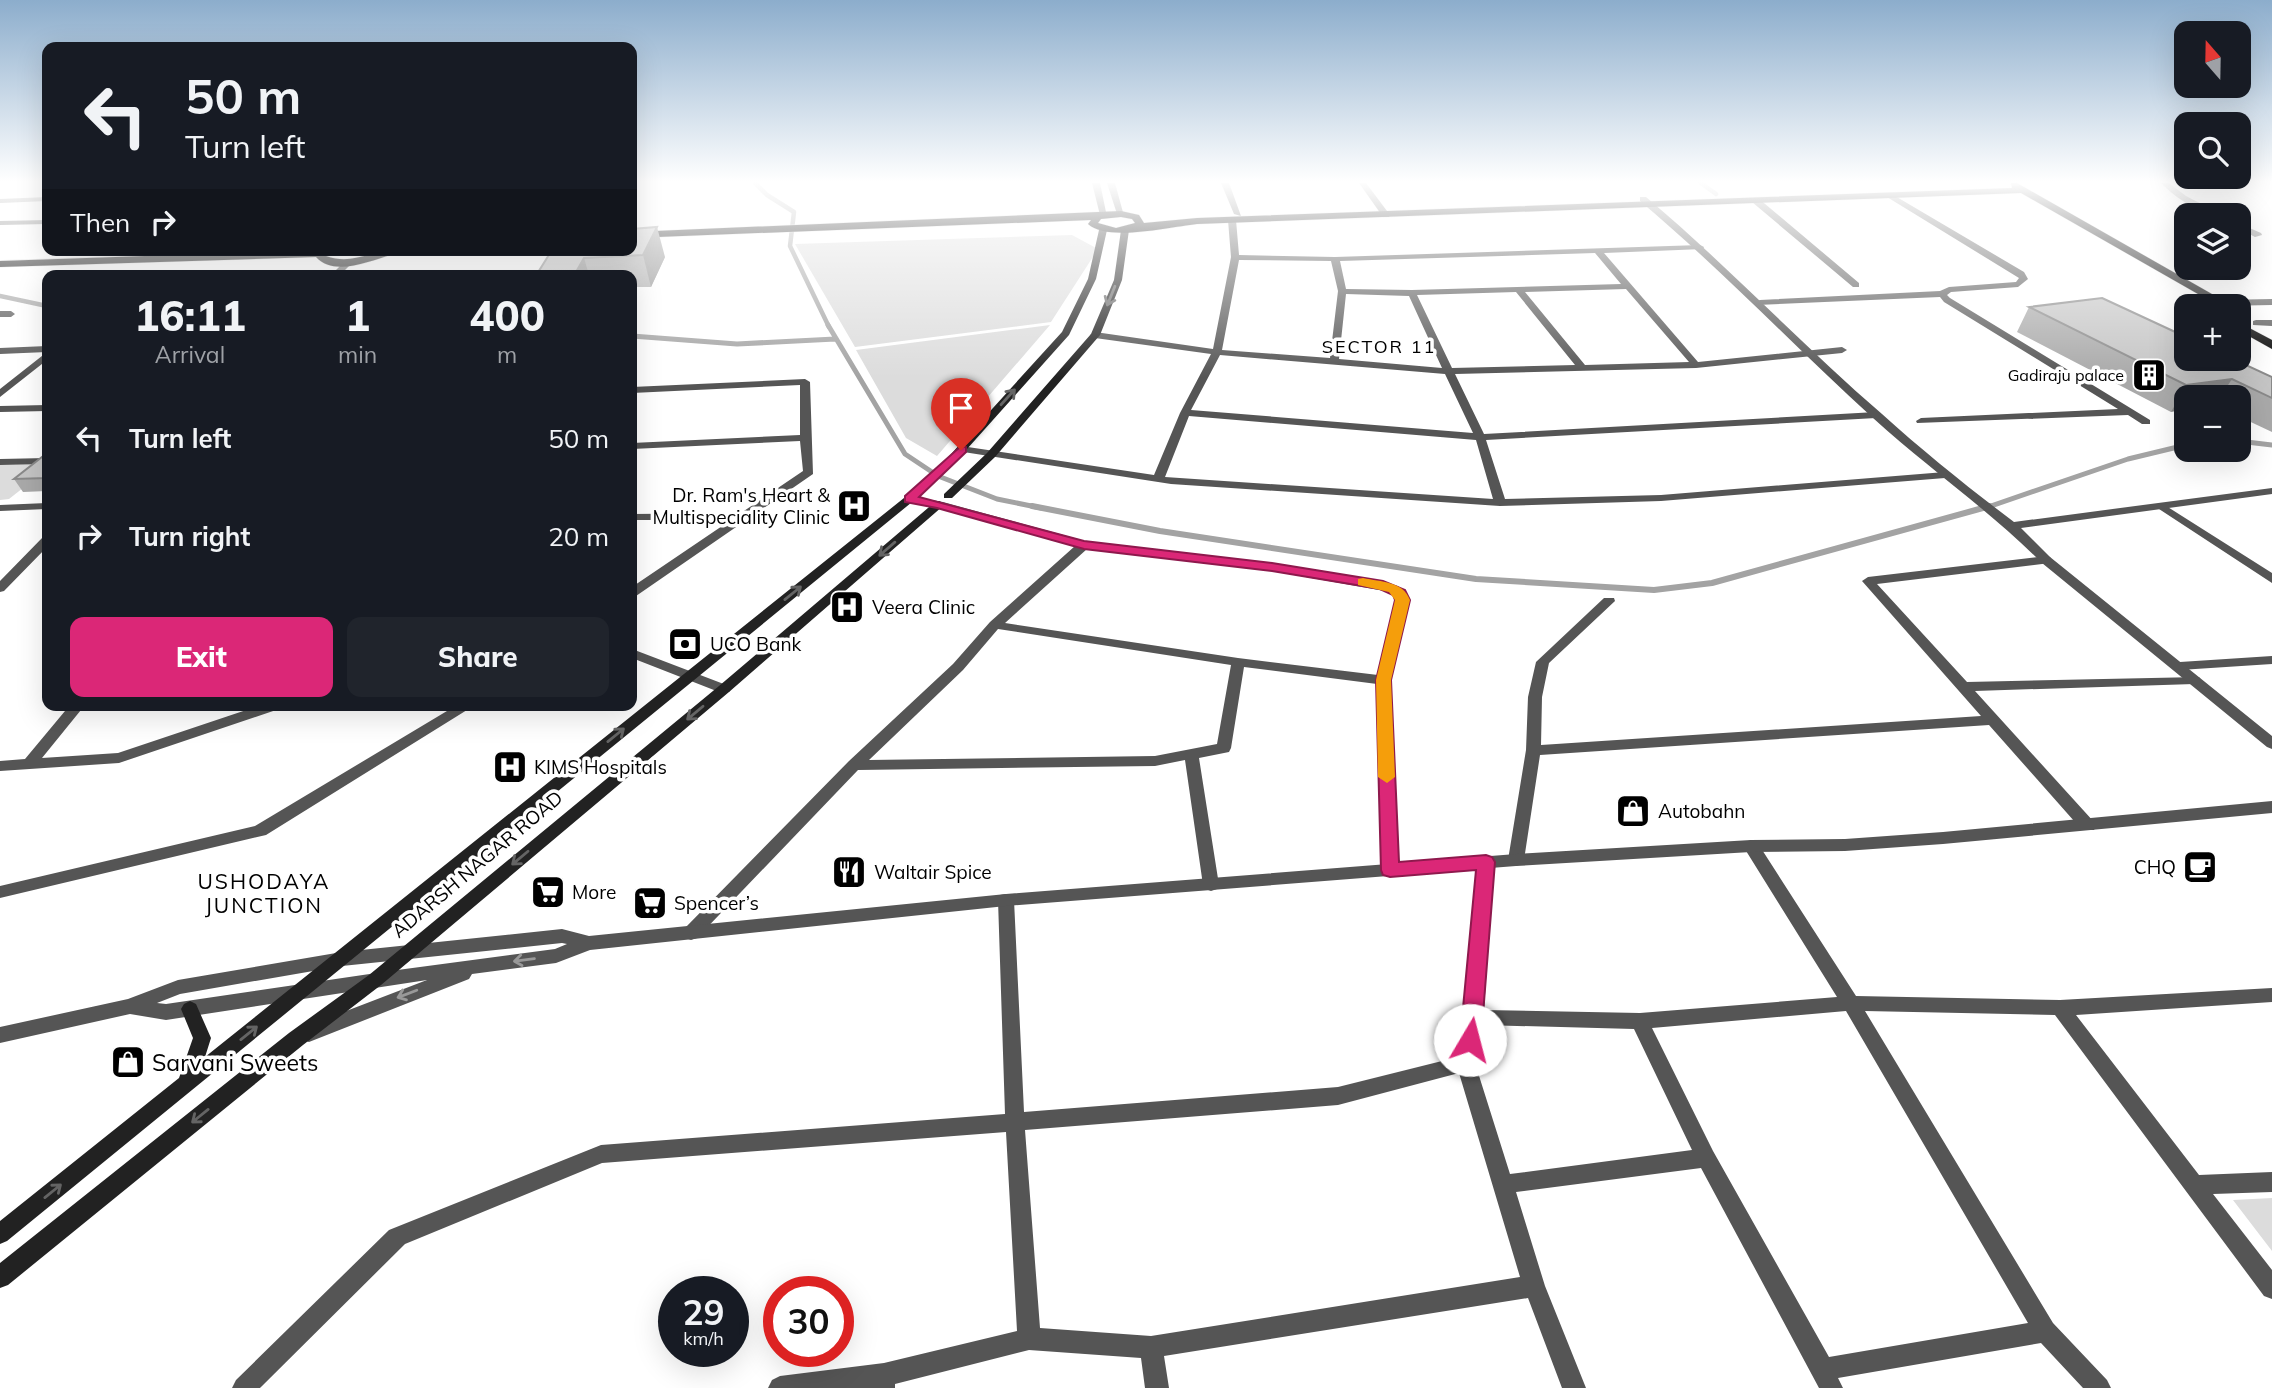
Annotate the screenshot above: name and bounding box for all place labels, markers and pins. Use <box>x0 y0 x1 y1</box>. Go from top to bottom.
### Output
building icon: Gadiraju palace <box>2130 356 2168 394</box>
place label: Gadiraju palace <box>2008 365 2124 385</box>
pin <box>931 378 991 450</box>
place label: Dr. Ram's Heart & Multispeciality Clinic <box>653 483 831 529</box>
hospital icon: Dr. Ram's Heart & Multispeciality Clinic <box>835 487 873 525</box>
hospital icon: Veera Clinic <box>828 588 866 626</box>
place label: Veera Clinic <box>872 595 975 619</box>
bank icon: UCO Bank <box>666 625 704 663</box>
place label: UCO Bank <box>710 632 802 656</box>
hospital icon: KIMS Hospitals <box>491 748 529 786</box>
place label: KIMS Hospitals <box>534 755 667 779</box>
shop icon: Autobahn <box>1614 792 1652 830</box>
place label: Autobahn <box>1658 799 1745 823</box>
cafe icon: CHQ <box>2181 848 2219 886</box>
restaurant icon: Waltair Spice <box>830 853 868 891</box>
place label: CHQ <box>2134 855 2176 879</box>
place label: Waltair Spice <box>874 860 992 884</box>
supermarket icon: More <box>529 873 567 911</box>
place label: More <box>572 880 616 904</box>
supermarket icon: Spencer’s <box>631 884 669 922</box>
place label: Spencer’s <box>674 891 759 915</box>
shop icon: Sarvani Sweets <box>109 1043 147 1081</box>
place label: Sarvani Sweets <box>152 1048 318 1077</box>

